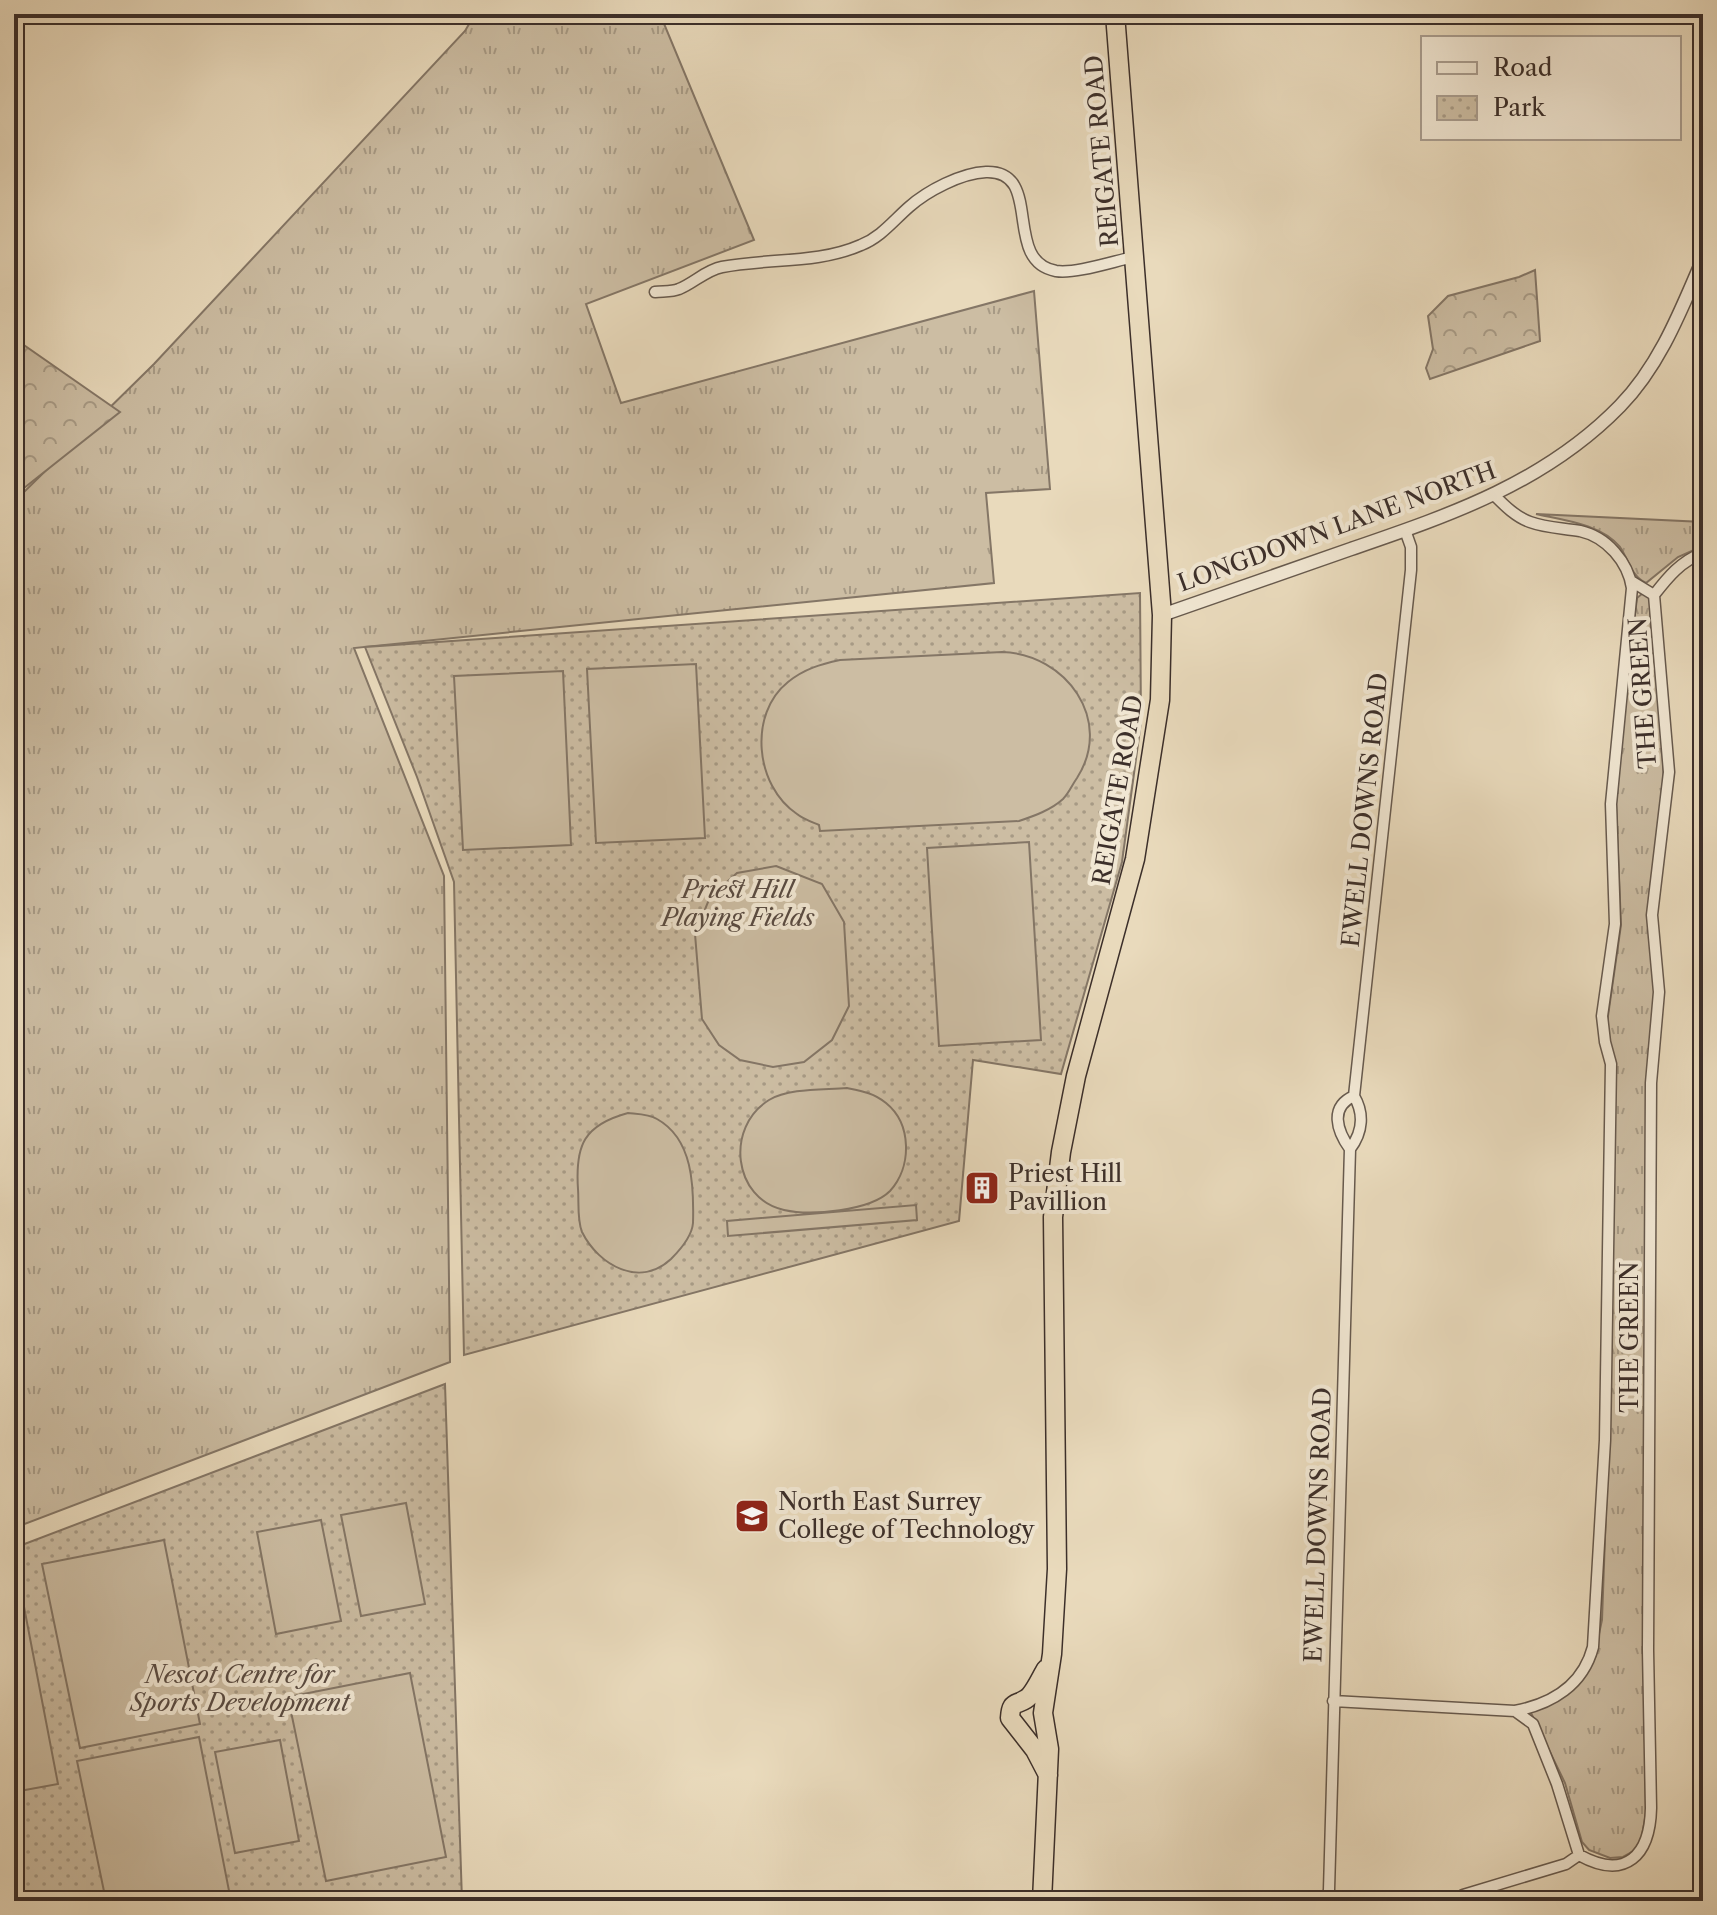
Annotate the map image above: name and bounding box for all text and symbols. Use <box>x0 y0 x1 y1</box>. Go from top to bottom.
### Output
legend <box>1421 36 1681 140</box>
text: Road <box>1493 53 1553 82</box>
street label: REIGATE ROAD <box>1079 54 1124 248</box>
text: Park <box>1493 93 1546 122</box>
street label: LONGDOWN LANE NORTH <box>1174 455 1500 598</box>
street label: THE GREEN <box>1623 617 1662 769</box>
street label: EWELL DOWNS ROAD <box>1336 671 1393 949</box>
street label: REIGATE ROAD <box>1087 693 1148 887</box>
park label: Priest Hill Playing Fields <box>659 875 815 932</box>
place label: Priest Hill Pavillion <box>1008 1159 1122 1216</box>
building icon: Priest Hill Pavillion <box>963 1169 1001 1207</box>
street label: THE GREEN <box>1615 1261 1644 1413</box>
street label: EWELL DOWNS ROAD <box>1298 1387 1337 1663</box>
place label: North East Surrey College of Technology <box>778 1487 1035 1544</box>
school or university icon: North East Surrey College of Technology <box>733 1497 771 1535</box>
park label: Nescot Centre for Sports Development <box>128 1660 351 1717</box>

